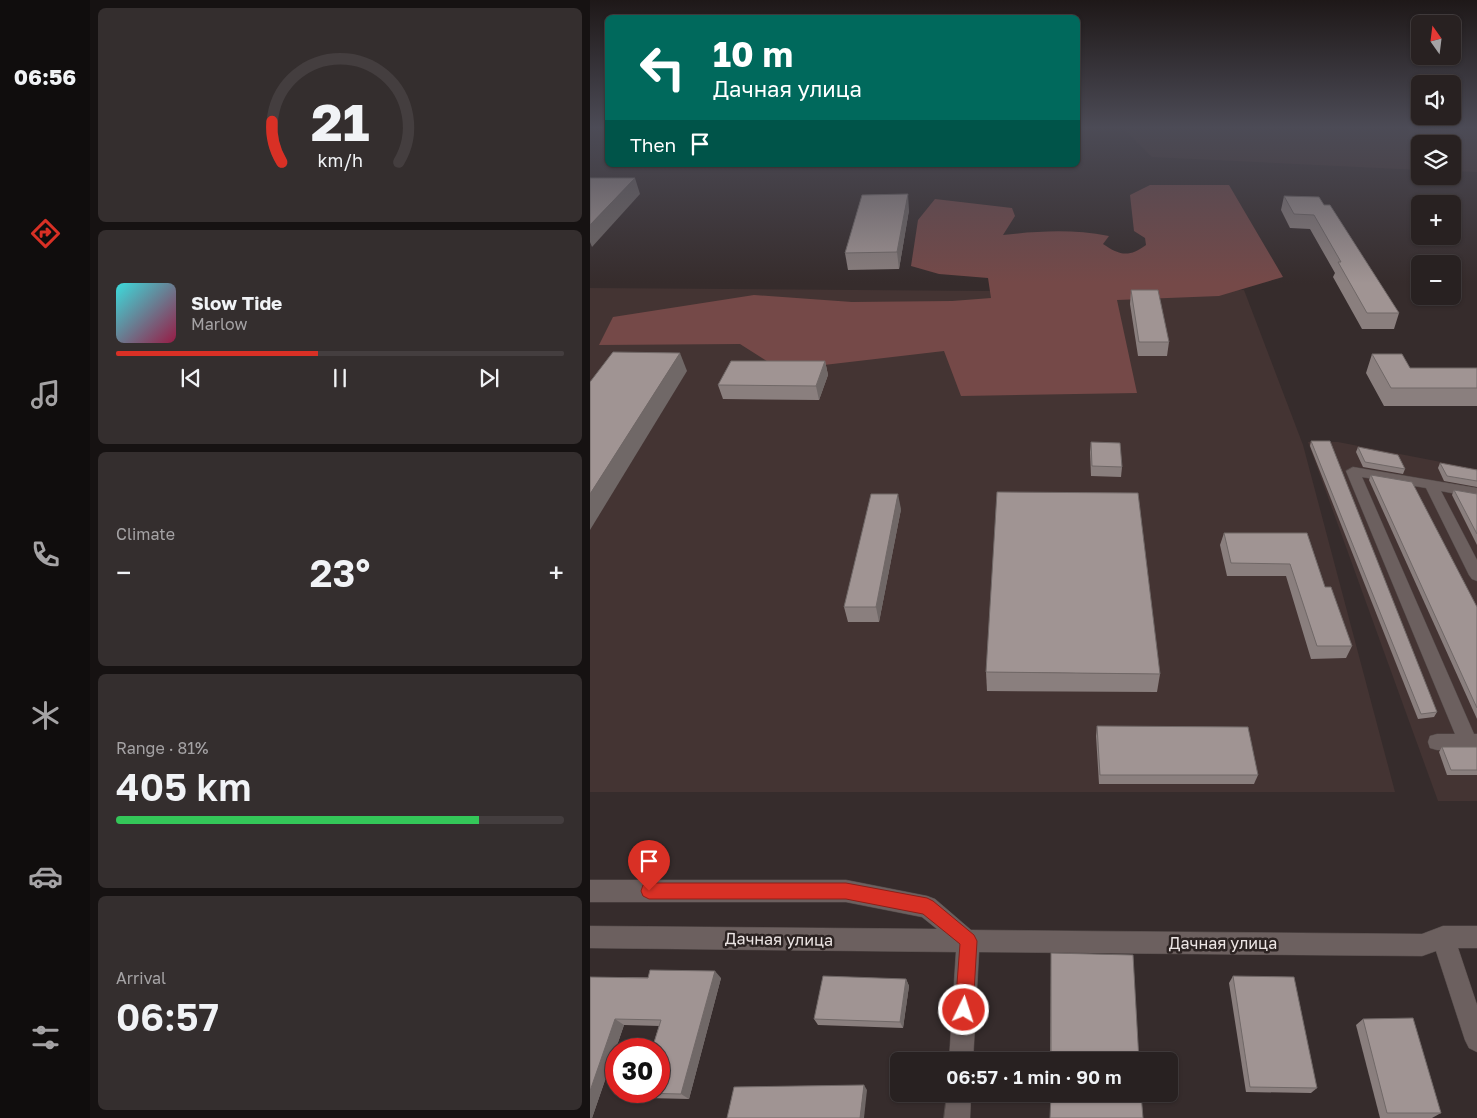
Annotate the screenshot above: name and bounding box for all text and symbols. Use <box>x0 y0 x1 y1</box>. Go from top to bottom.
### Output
north arrow <box>1411 15 1461 65</box>
map controls <box>1411 15 1461 305</box>
text: 10 m <box>713 33 793 75</box>
icon: left <box>630 35 695 100</box>
text: 06:56 <box>14 63 76 90</box>
text: Дачная улица <box>713 75 862 102</box>
button: sound <box>1411 75 1461 125</box>
text: 21 <box>311 90 369 152</box>
icon: arrive <box>686 130 714 158</box>
text: Then <box>630 133 676 156</box>
button: layers <box>1411 135 1461 185</box>
text: km/h <box>317 149 363 171</box>
button: + <box>1411 195 1461 245</box>
icon: directions <box>28 216 63 251</box>
button: − <box>1411 255 1461 305</box>
text: Slow Tide <box>191 291 282 314</box>
text: Marlow <box>191 314 247 334</box>
icon: previous <box>177 364 205 392</box>
icon: pause <box>326 364 354 392</box>
icon: next <box>475 364 503 392</box>
icon: music <box>28 377 63 412</box>
text: Climate <box>116 524 175 544</box>
icon: phone <box>28 537 63 572</box>
text: 23° <box>310 550 370 595</box>
text: − <box>116 556 131 589</box>
text: + <box>549 556 564 589</box>
icon: climate <box>28 698 63 733</box>
text: Range · 81% <box>116 738 208 758</box>
text: 405 km <box>116 764 252 809</box>
pin <box>628 840 670 891</box>
icon: arrive <box>635 847 663 875</box>
icon: car <box>28 859 63 894</box>
street label: Дачная улица <box>725 928 833 950</box>
street label: Дачная улица <box>1169 933 1277 953</box>
text: Arrival <box>116 968 166 988</box>
position arrow <box>937 983 989 1035</box>
text: 06:57 <box>116 994 219 1039</box>
icon: filters <box>28 1020 63 1055</box>
speed limit sign: 30 <box>605 1038 670 1103</box>
text: 06:57 · 1 min · 90 m <box>946 1065 1122 1088</box>

